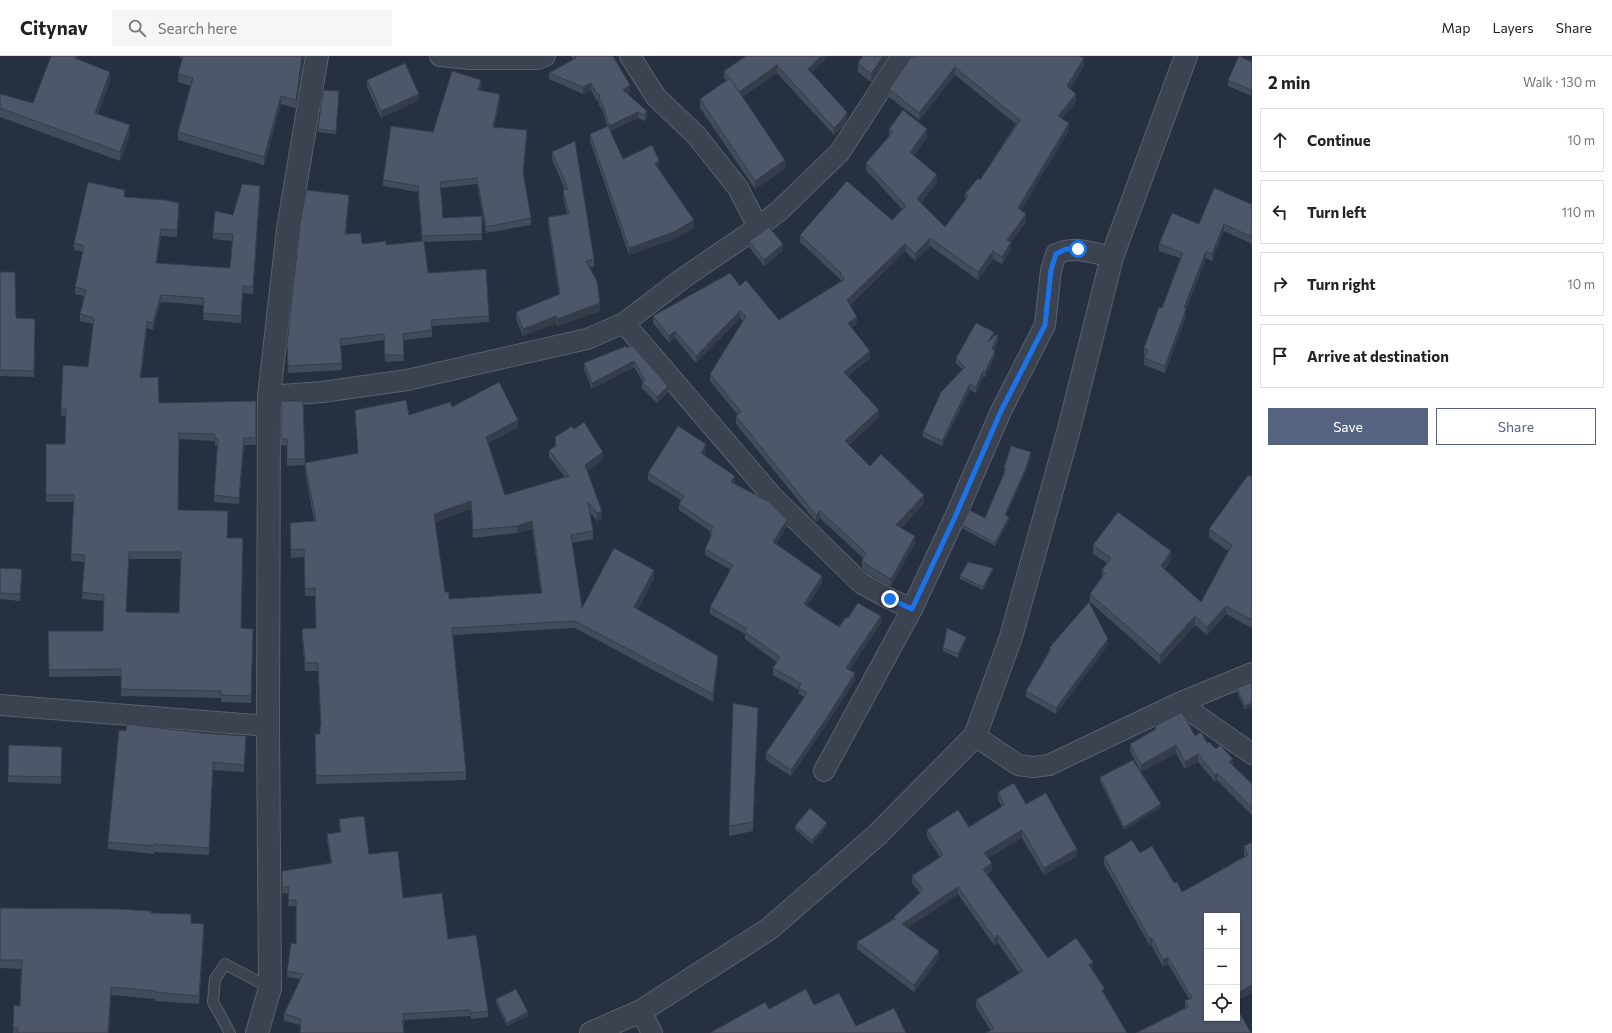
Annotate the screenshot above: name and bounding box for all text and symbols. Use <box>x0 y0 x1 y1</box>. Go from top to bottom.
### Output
search box <box>112 10 392 46</box>
text: Citynav <box>20 16 88 39</box>
icon: search <box>126 17 148 39</box>
text: Search here <box>158 19 237 37</box>
text: Map <box>1442 19 1470 36</box>
text: Layers <box>1492 19 1534 36</box>
text: Share <box>1556 19 1592 36</box>
text: 2 min <box>1268 72 1310 93</box>
text: Walk · 130 m <box>1523 74 1596 90</box>
icon: ahead <box>1269 129 1291 151</box>
text: Continue <box>1307 131 1371 149</box>
text: 10 m <box>1567 132 1595 148</box>
icon: left <box>1269 201 1291 223</box>
text: Turn left <box>1307 203 1366 221</box>
text: 110 m <box>1562 204 1595 220</box>
route start <box>1069 240 1087 258</box>
icon: right <box>1269 273 1291 295</box>
text: Turn right <box>1307 275 1376 293</box>
text: 10 m <box>1567 276 1595 292</box>
icon: arrive <box>1269 345 1291 367</box>
text: Arrive at destination <box>1307 347 1449 365</box>
button: Save <box>1268 408 1428 445</box>
button: Share <box>1436 408 1596 445</box>
route end <box>881 590 899 608</box>
map controls <box>1204 913 1240 1021</box>
button: + <box>1204 913 1240 949</box>
button: − <box>1204 949 1240 985</box>
button: locate <box>1204 985 1240 1021</box>

